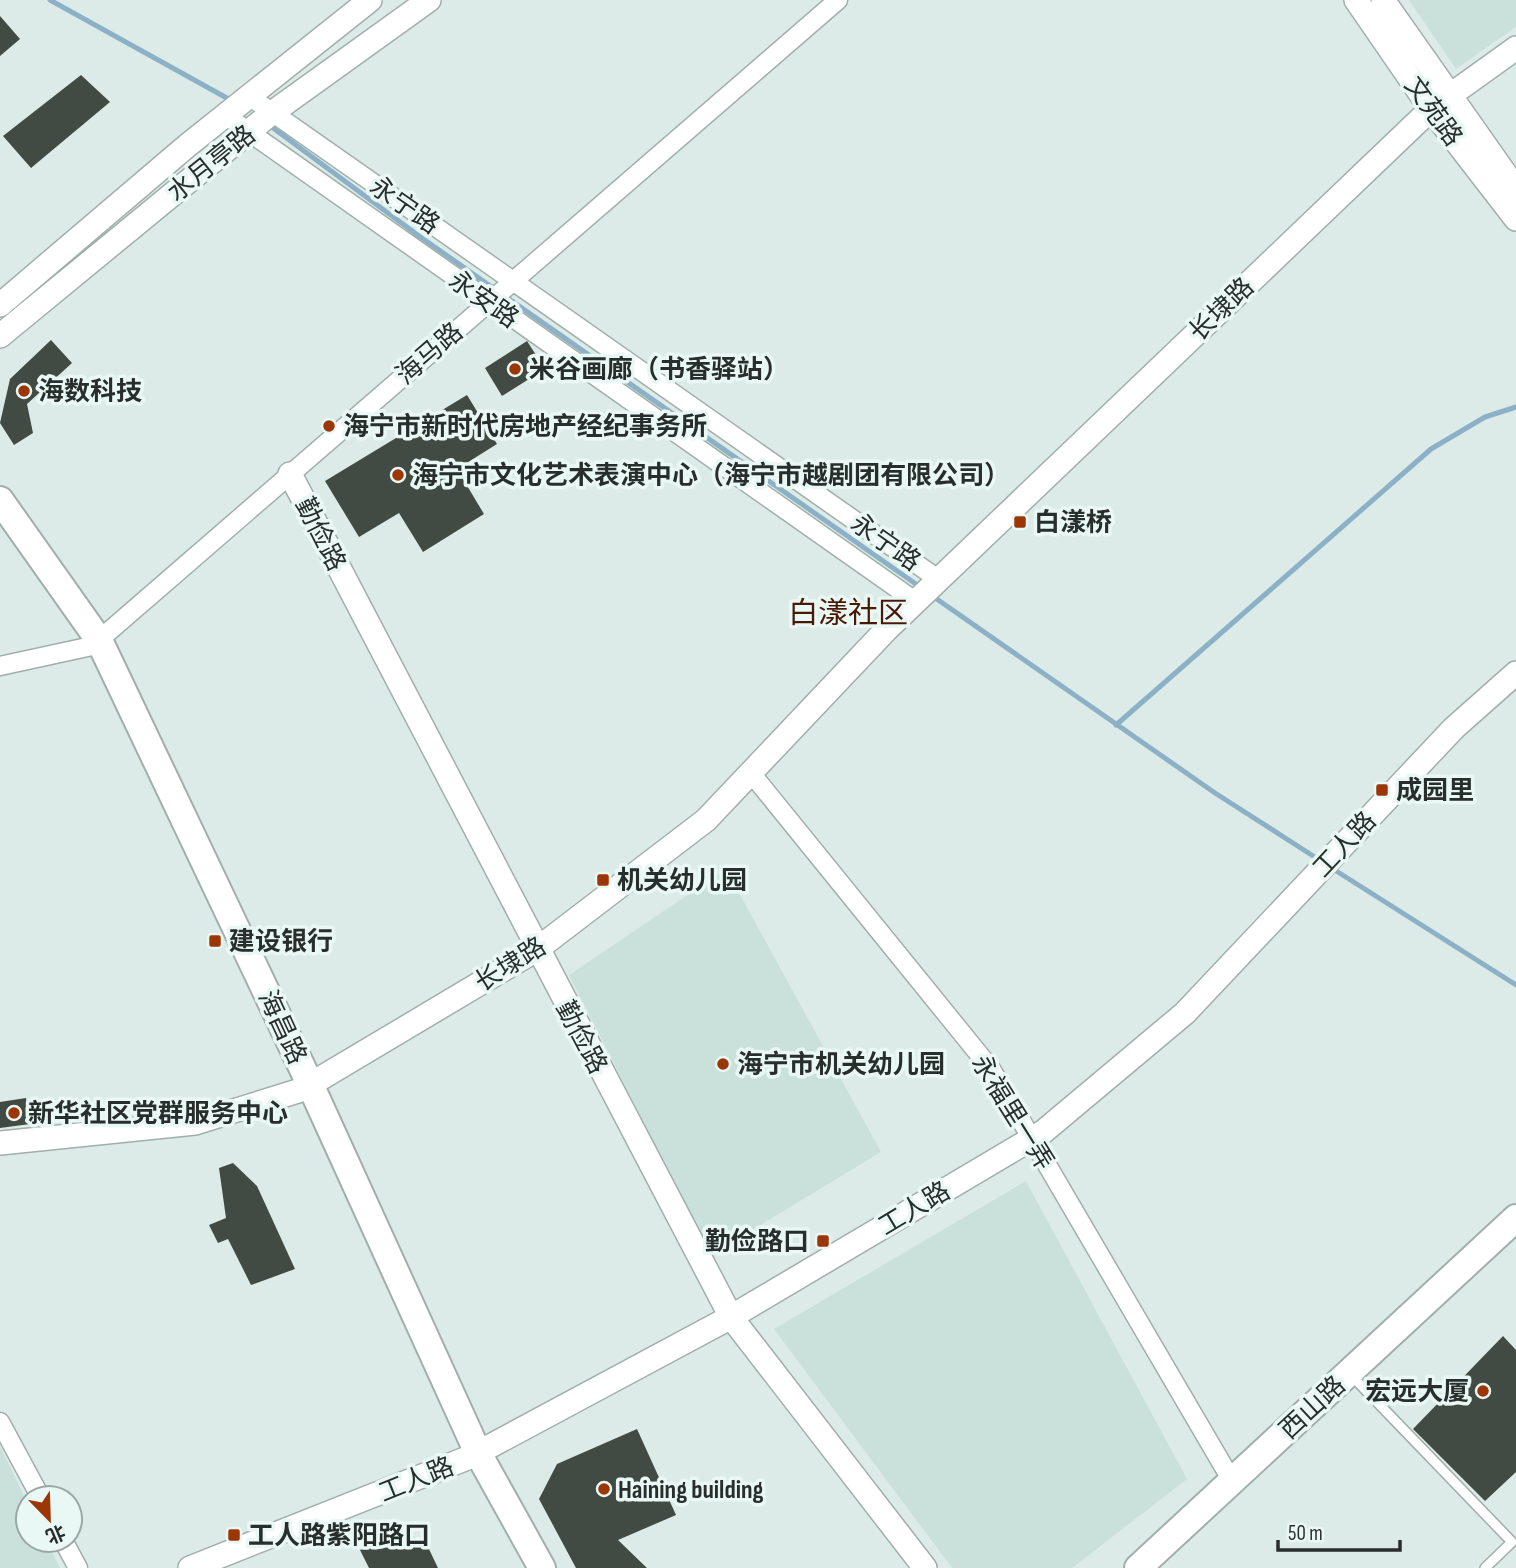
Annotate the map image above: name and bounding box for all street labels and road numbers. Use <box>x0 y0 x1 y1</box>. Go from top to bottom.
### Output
street label: 文苑路 <box>1397 71 1468 153</box>
street label: 水月亭路 <box>162 119 262 209</box>
street label: 永宁路 <box>363 171 445 241</box>
street label: 永安路 <box>442 265 524 335</box>
street label: 长埭路 <box>1183 272 1261 348</box>
street label: 海马路 <box>390 317 470 391</box>
street label: 勤俭路 <box>288 493 351 576</box>
street label: 永宁路 <box>844 508 926 578</box>
street label: 工人路 <box>1307 806 1383 884</box>
street label: 长埭路 <box>470 931 552 999</box>
street label: 海昌路 <box>251 986 312 1070</box>
street label: 勤俭路 <box>549 996 613 1079</box>
street label: 永福里一弄 <box>964 1049 1059 1176</box>
street label: 工人路 <box>873 1176 956 1243</box>
street label: 西山路 <box>1274 1370 1352 1446</box>
street label: 工人路 <box>375 1451 459 1509</box>

